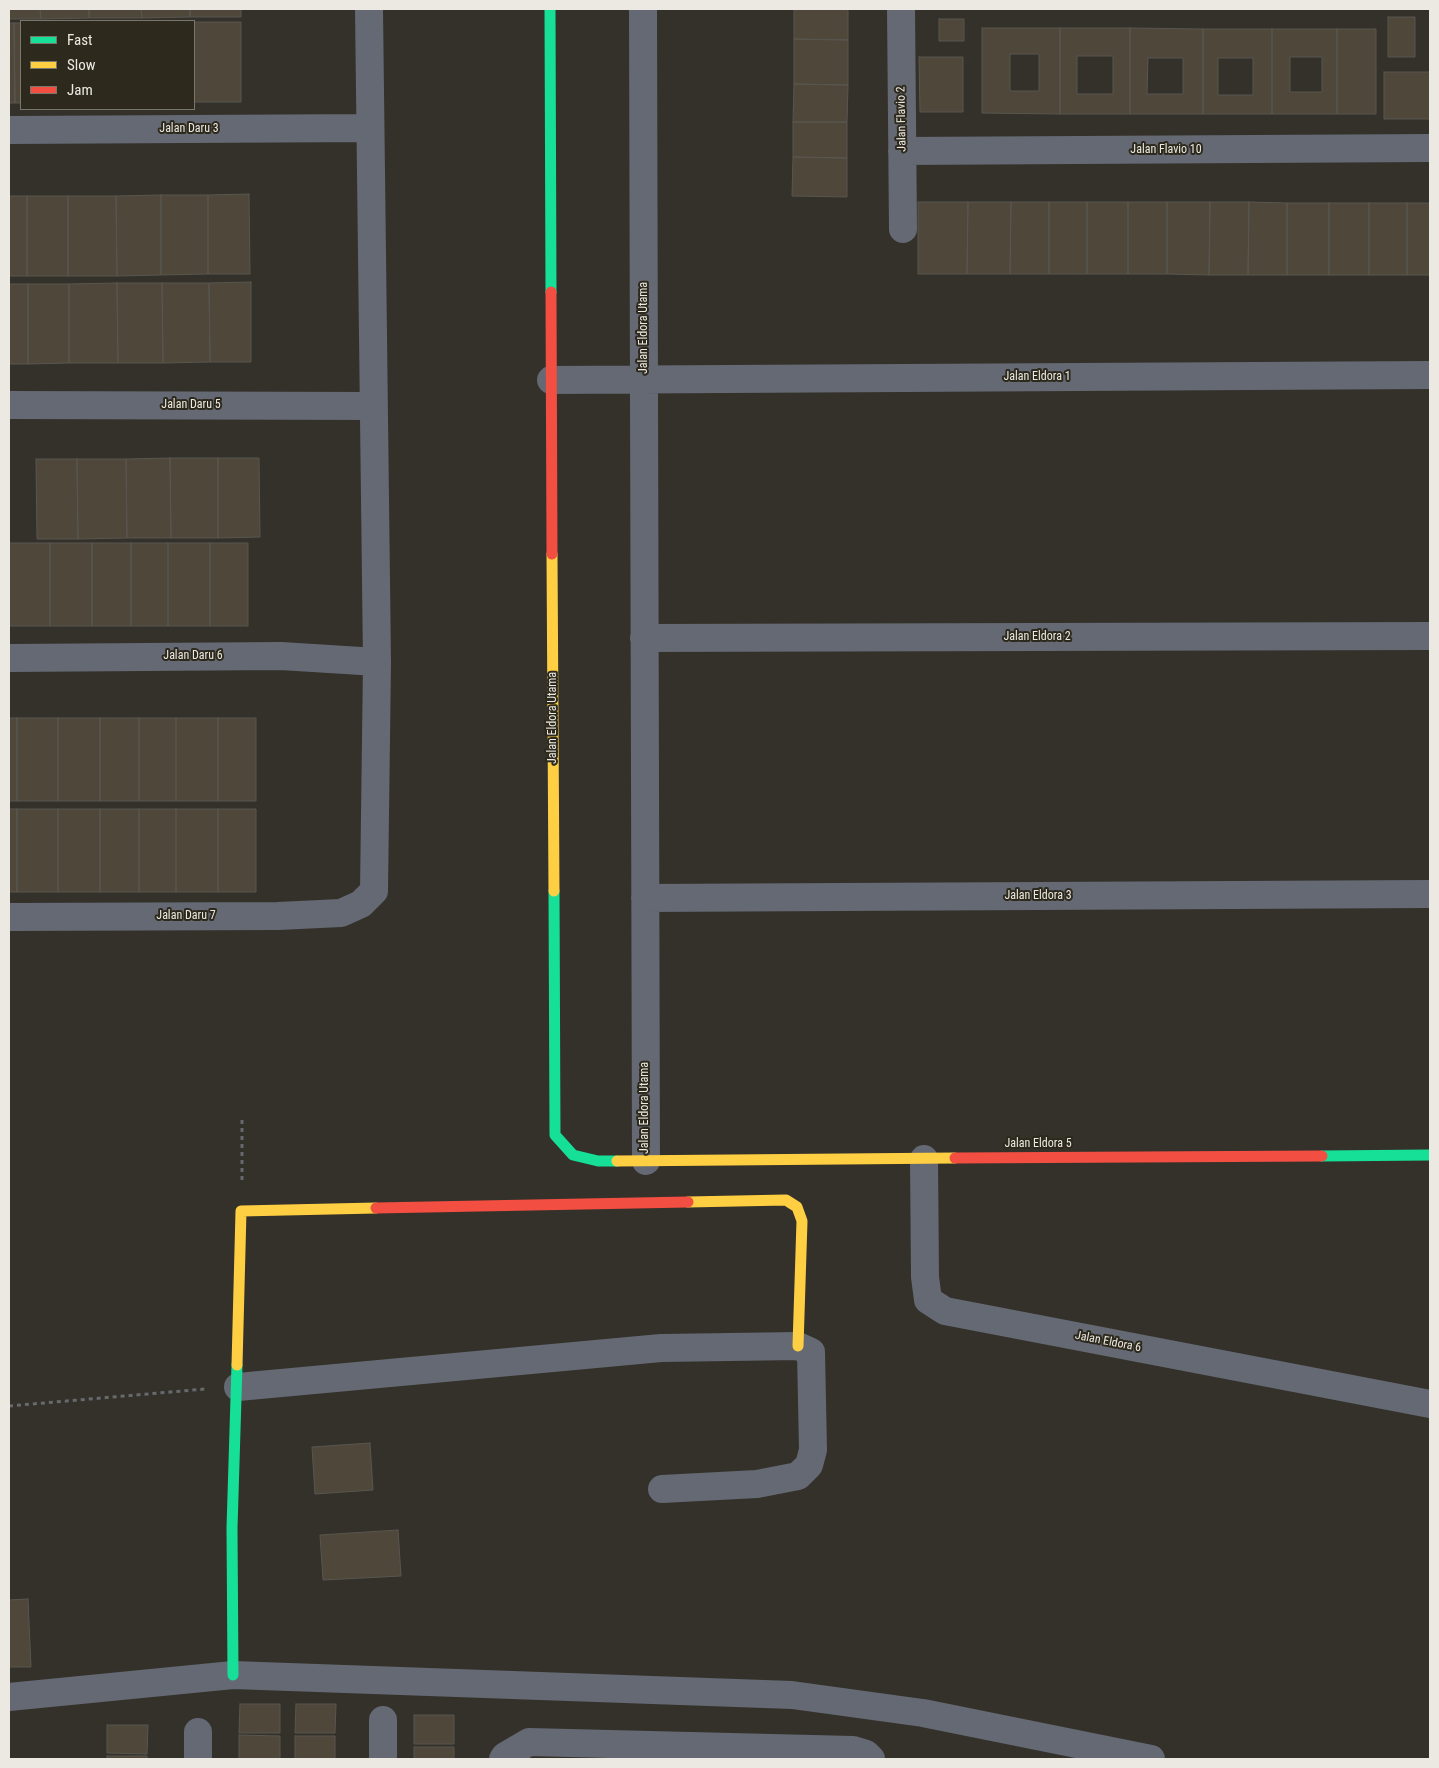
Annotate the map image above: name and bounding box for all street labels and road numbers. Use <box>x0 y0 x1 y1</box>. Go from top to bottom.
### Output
street label: Jalan Flavio 2 <box>894 86 910 152</box>
street label: Jalan Daru 3 <box>159 122 219 136</box>
street label: Jalan Flavio 10 <box>1130 143 1202 157</box>
street label: Jalan Eldora Utama <box>637 282 651 374</box>
street label: Jalan Eldora 1 <box>1003 370 1071 384</box>
street label: Jalan Daru 5 <box>161 398 221 412</box>
street label: Jalan Eldora 2 <box>1003 630 1071 644</box>
street label: Jalan Daru 6 <box>163 649 223 663</box>
street label: Jalan Eldora Utama <box>546 672 560 764</box>
street label: Jalan Eldora 3 <box>1004 889 1072 903</box>
street label: Jalan Daru 7 <box>156 909 216 923</box>
street label: Jalan Eldora Utama <box>638 1062 652 1154</box>
street label: Jalan Eldora 5 <box>1004 1137 1072 1151</box>
street label: Jalan Eldora 6 <box>1074 1329 1142 1355</box>

